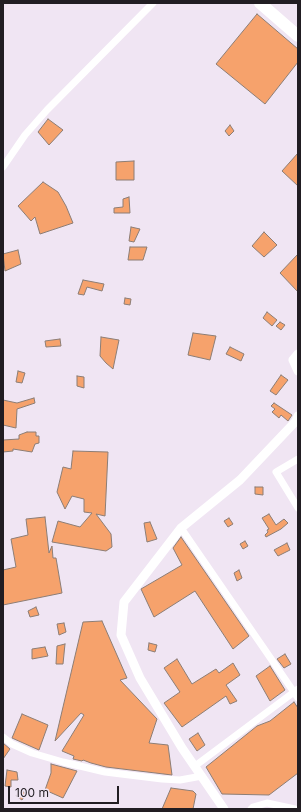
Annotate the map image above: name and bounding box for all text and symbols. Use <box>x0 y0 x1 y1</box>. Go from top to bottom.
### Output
scale bar <box>10 778 121 804</box>
text: 100 m <box>15 785 49 800</box>

